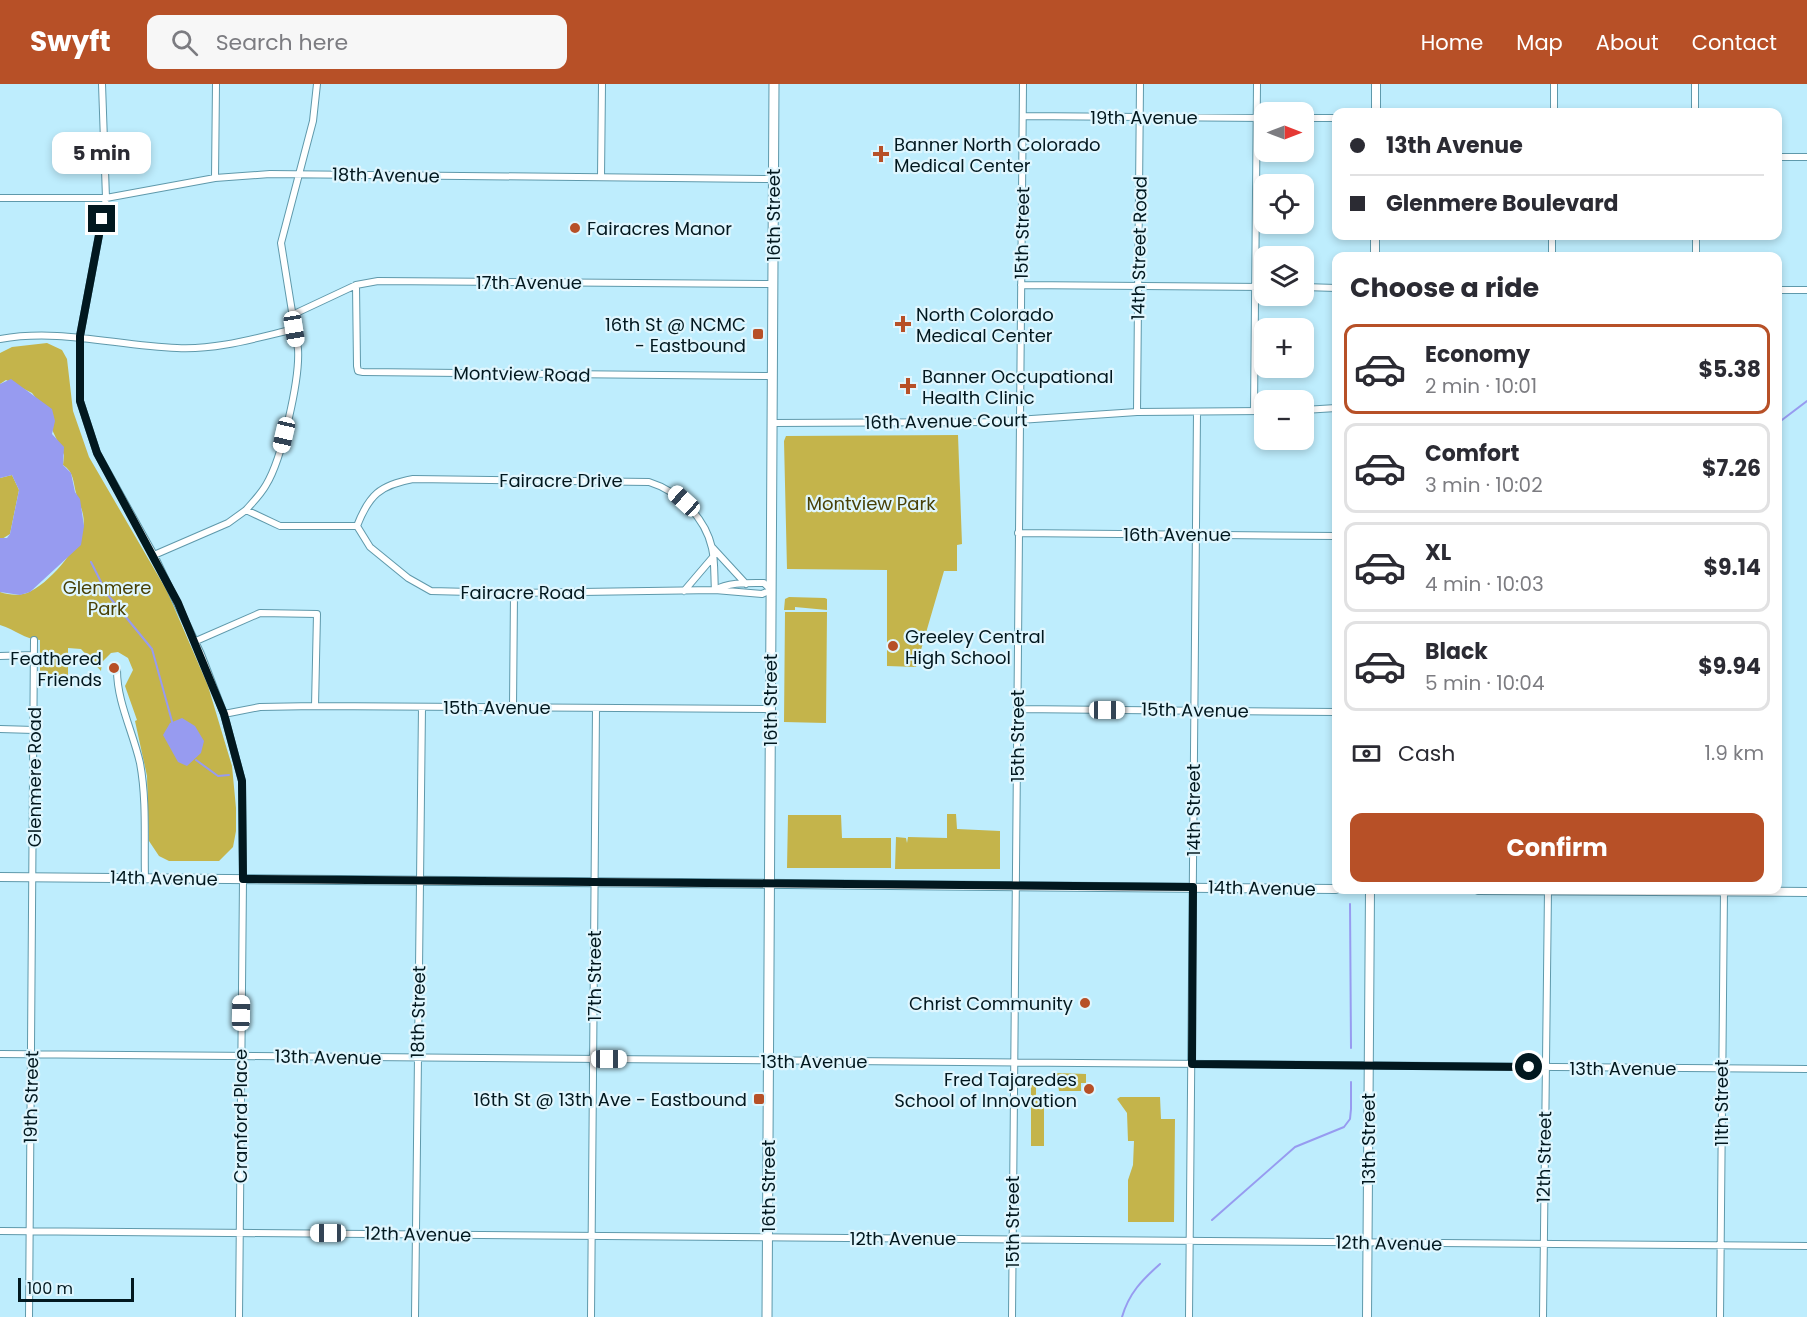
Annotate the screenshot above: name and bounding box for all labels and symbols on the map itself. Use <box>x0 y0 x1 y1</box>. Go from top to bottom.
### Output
north arrow <box>1254 102 1314 162</box>
street label: 19th Avenue <box>1090 105 1198 130</box>
callout: 5 min <box>52 132 152 174</box>
place label: Banner North Colorado Medical Center <box>894 132 1101 178</box>
marker: Banner North Colorado Medical Center <box>872 145 890 163</box>
street label: 18th Avenue <box>332 162 440 188</box>
street label: 16th Street <box>761 169 786 261</box>
street label: 14th Street Road <box>1125 176 1153 320</box>
street label: 15th Street <box>1009 186 1035 280</box>
route end <box>88 205 115 232</box>
place label: Fairacres Manor <box>587 216 732 241</box>
marker: Fairacres Manor <box>568 221 582 235</box>
street label: 17th Avenue <box>476 270 582 295</box>
place label: North Colorado Medical Center <box>916 302 1054 348</box>
car <box>282 310 306 348</box>
place label: 16th St @ NCMC - Eastbound <box>605 312 746 358</box>
marker: North Colorado Medical Center <box>894 315 912 333</box>
marker: 16th St @ NCMC - Eastbound <box>751 327 765 341</box>
street label: Montview Road <box>453 360 591 388</box>
place label: Banner Occupational Health Clinic <box>922 364 1113 410</box>
marker: Banner Occupational Health Clinic <box>899 377 917 395</box>
street label: 16th Avenue Court <box>864 407 1028 435</box>
car <box>271 415 297 455</box>
street label: Fairacre Drive <box>499 468 623 493</box>
car <box>665 482 703 520</box>
park label: Montview Park <box>807 491 936 516</box>
street label: 16th Avenue <box>1123 522 1231 547</box>
park label: Glenmere Park <box>63 575 151 621</box>
street label: Fairacre Road <box>461 580 585 605</box>
place label: Greeley Central High School <box>905 624 1045 670</box>
marker: Greeley Central High School <box>886 639 900 653</box>
place label: Feathered Friends <box>10 646 102 692</box>
street label: 16th Street <box>758 654 783 746</box>
marker: Feathered Friends <box>107 661 121 675</box>
street label: 15th Street <box>1005 690 1030 782</box>
street label: 15th Avenue <box>443 695 551 720</box>
street label: 15th Avenue <box>1141 697 1249 723</box>
car <box>1089 701 1125 719</box>
street label: Glenmere Road <box>22 707 47 847</box>
street label: 14th Street <box>1181 764 1206 856</box>
street label: 14th Avenue <box>110 865 218 891</box>
street label: 14th Avenue <box>1208 875 1316 901</box>
street label: 17th Street <box>582 930 607 1022</box>
street label: 18th Street <box>405 965 431 1059</box>
place label: Christ Community <box>909 991 1073 1016</box>
car <box>232 995 250 1031</box>
marker: Christ Community <box>1078 996 1092 1010</box>
street label: 13th Avenue <box>274 1044 382 1070</box>
street label: Cranford Place <box>228 1049 253 1183</box>
street label: 13th Avenue <box>761 1049 867 1074</box>
street label: 19th Street <box>18 1050 44 1144</box>
car <box>591 1050 627 1068</box>
route start <box>1515 1053 1542 1080</box>
street label: 13th Avenue <box>1570 1056 1676 1081</box>
street label: 11th Street <box>1709 1059 1734 1147</box>
place label: Fred Tajaredes School of Innovation <box>894 1067 1077 1113</box>
marker: Fred Tajaredes School of Innovation <box>1082 1082 1096 1096</box>
place label: 16th St @ 13th Ave - Eastbound <box>474 1087 747 1112</box>
marker: 16th St @ 13th Ave - Eastbound <box>752 1092 766 1106</box>
street label: 13th Street <box>1356 1093 1381 1185</box>
street label: 12th Street <box>1531 1111 1557 1203</box>
street label: 16th Street <box>756 1140 781 1232</box>
street label: 15th Street <box>1000 1176 1025 1268</box>
street label: 12th Avenue <box>365 1221 471 1247</box>
car <box>310 1224 346 1242</box>
street label: 12th Avenue <box>850 1226 956 1251</box>
street label: 12th Avenue <box>1336 1230 1442 1256</box>
scale bar <box>18 1275 134 1302</box>

